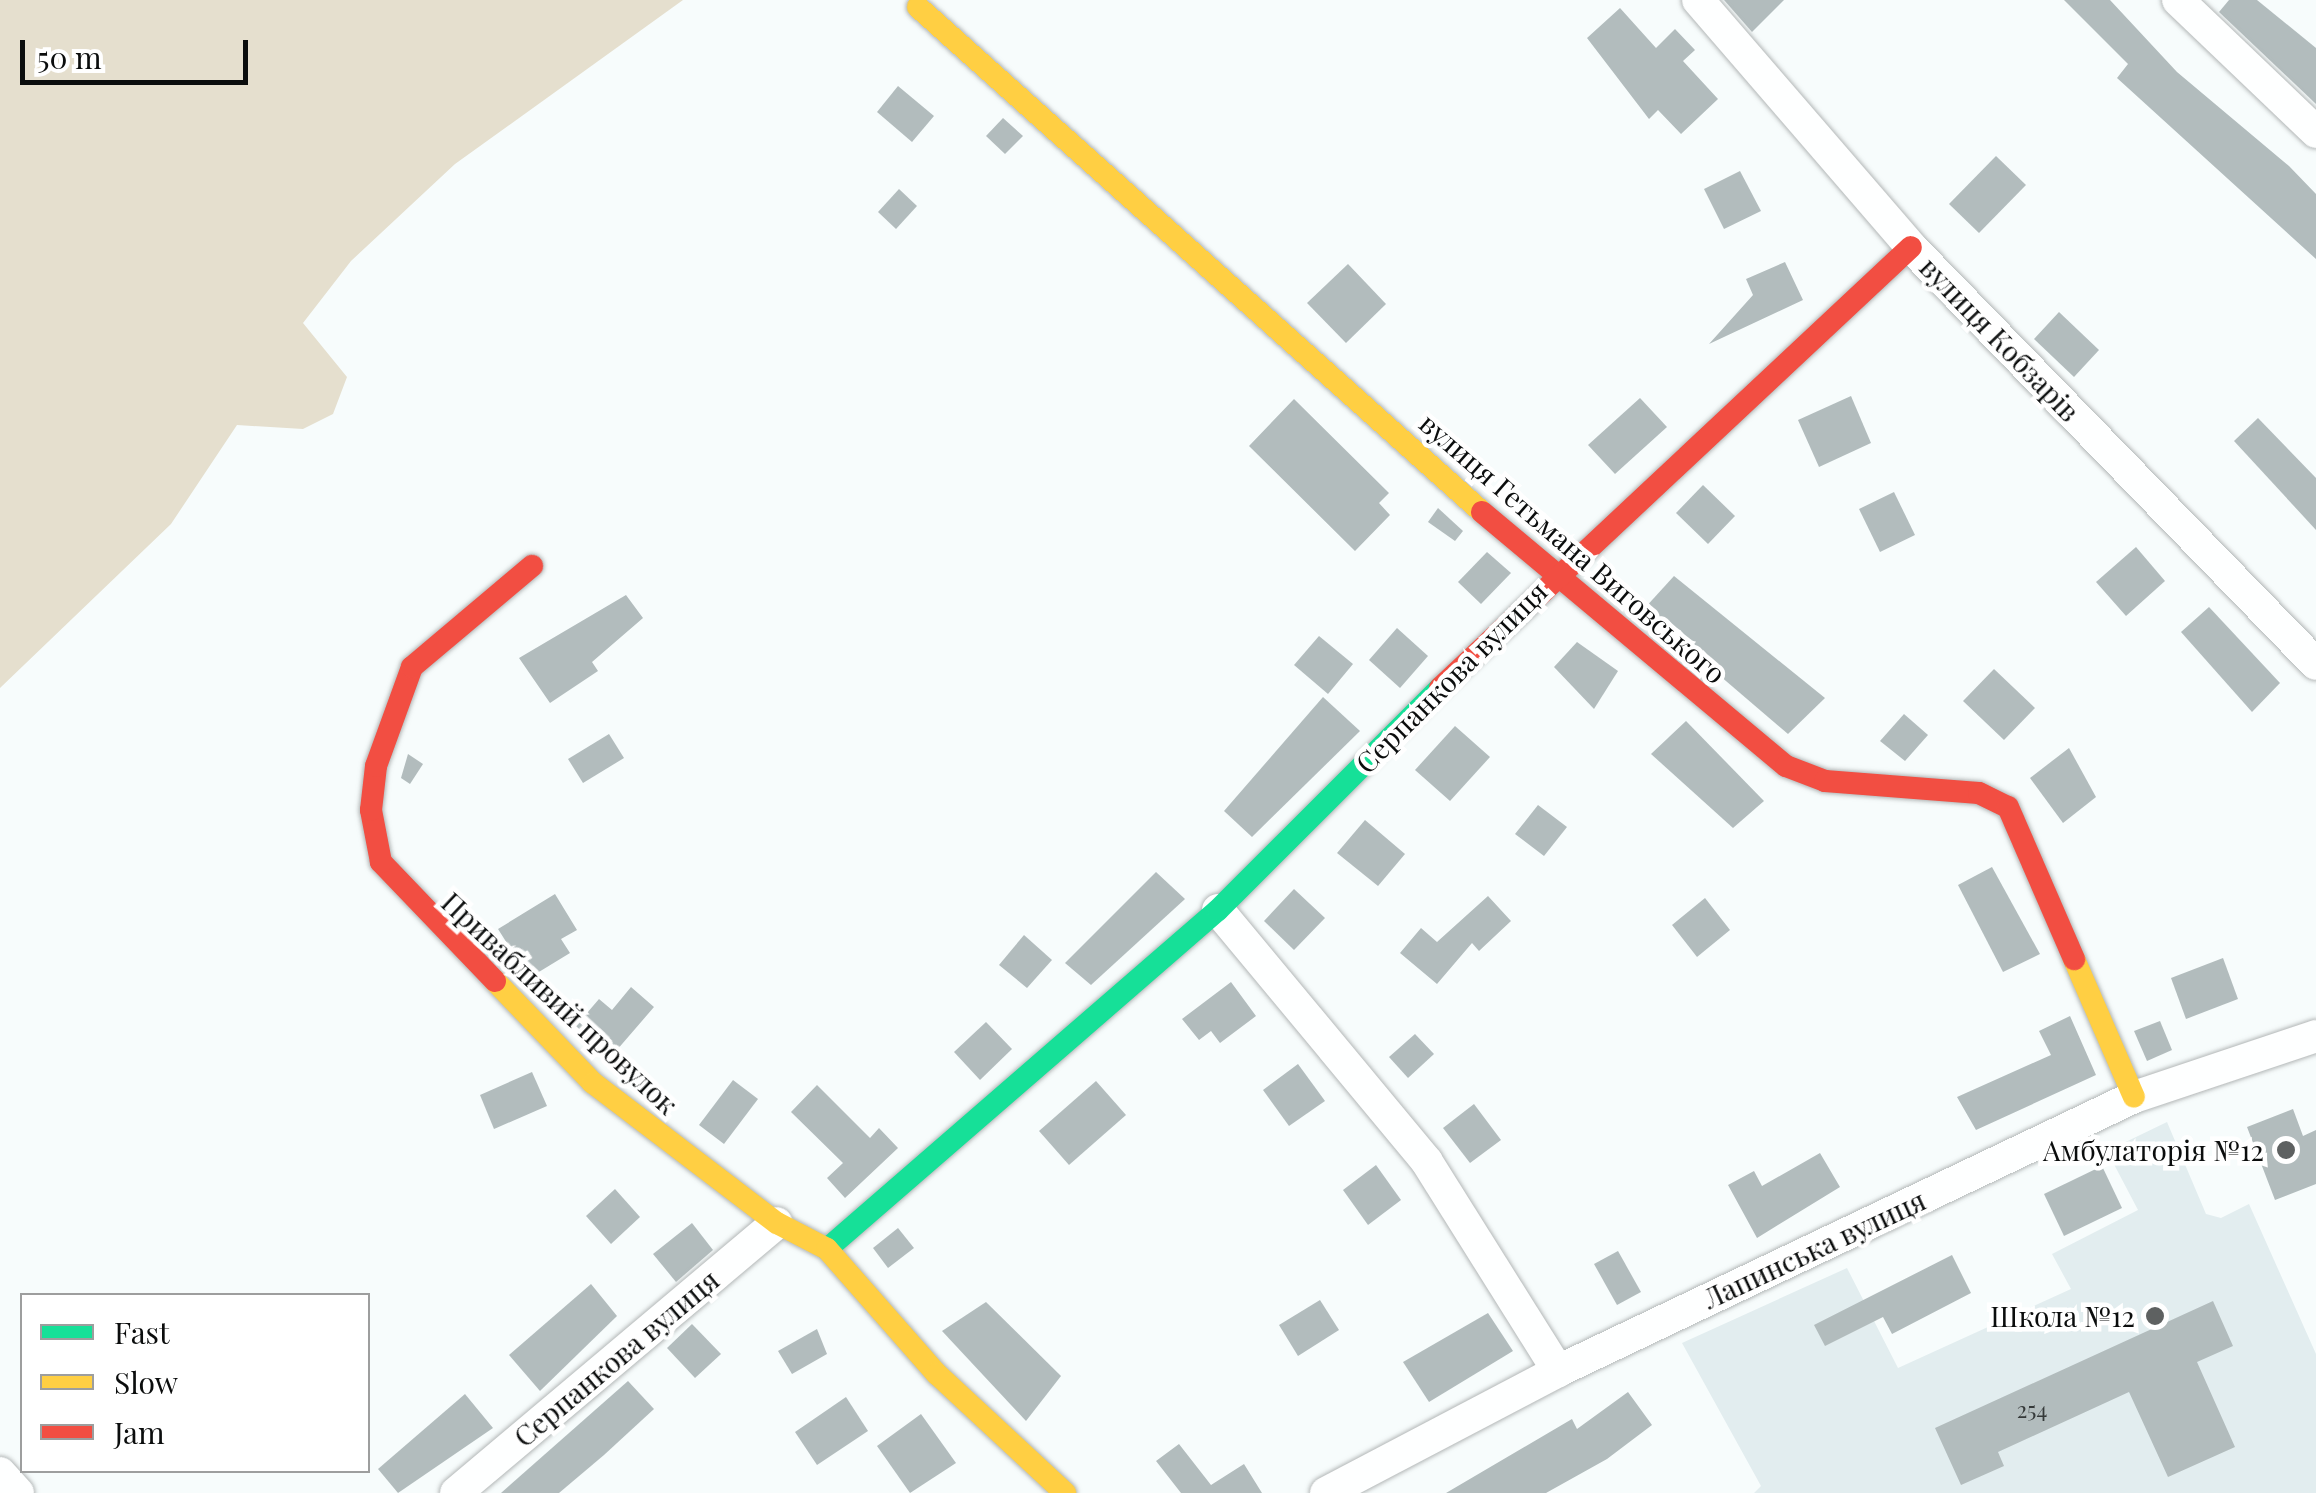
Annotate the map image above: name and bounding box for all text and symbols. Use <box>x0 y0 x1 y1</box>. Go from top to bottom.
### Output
scale bar <box>25 20 252 82</box>
text: 50 m <box>37 37 102 77</box>
street label: вулиця Кобзарів <box>1913 250 2087 428</box>
street label: вулиця Гетьмана Виговського <box>1413 406 1733 690</box>
street label: Серпанкова вулиця <box>1348 574 1554 780</box>
street label: Привабливий провулок <box>435 885 685 1121</box>
place label: Амбулаторія №12 <box>2043 1133 2264 1167</box>
marker: Амбулаторія №12 <box>2273 1137 2299 1163</box>
street label: Лапинська вулиця <box>1697 1183 1931 1315</box>
street label: Серпанкова вулиця <box>507 1263 725 1453</box>
legend <box>20 1293 370 1473</box>
place label: Школа №12 <box>1990 1299 2135 1333</box>
marker: Школа №12 <box>2144 1305 2166 1327</box>
text: Fast <box>114 1312 170 1352</box>
text: Slow <box>114 1362 178 1402</box>
house number: 254 <box>2017 1397 2047 1423</box>
text: Jam <box>114 1412 165 1452</box>

